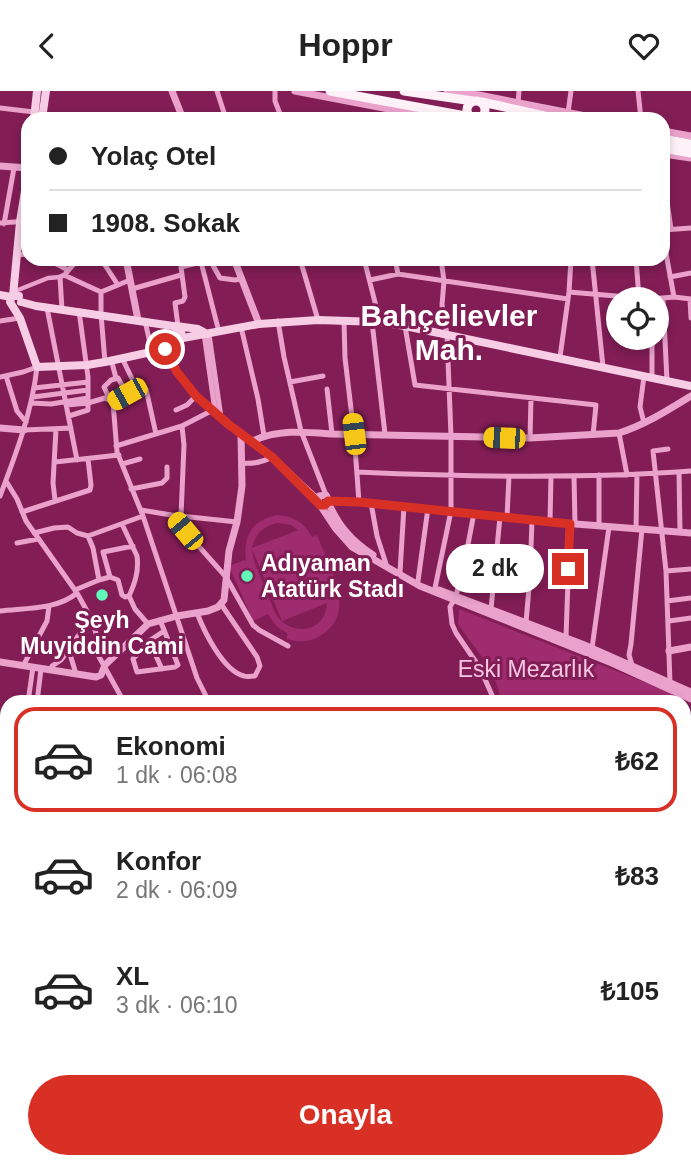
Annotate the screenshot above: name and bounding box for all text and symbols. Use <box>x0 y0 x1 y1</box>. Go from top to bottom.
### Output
icon: back <box>28 27 66 65</box>
text: Hoppr <box>298 27 393 63</box>
icon: heart <box>625 27 663 65</box>
text: Yolaç Otel <box>91 141 216 171</box>
text: 1908. Sokak <box>91 208 240 238</box>
map controls <box>606 287 669 350</box>
button: locate <box>606 287 669 350</box>
district label: Bahçelievler Mah. <box>361 299 538 366</box>
route start <box>149 333 181 365</box>
car <box>104 375 151 413</box>
car <box>342 412 367 456</box>
car <box>483 427 526 449</box>
car <box>164 508 207 554</box>
callout: 2 dk <box>446 545 544 594</box>
place label: Adıyaman Atatürk Stadı <box>261 550 404 602</box>
route end <box>552 553 584 585</box>
text: 2 dk <box>472 555 518 581</box>
marker: Adıyaman Atatürk Stadı <box>239 568 255 584</box>
marker: Şeyh Muyiddin Cami <box>94 587 110 603</box>
place label: Şeyh Muyiddin Cami <box>20 607 184 659</box>
park label: Eski Mezarlık <box>458 656 595 682</box>
icon: car <box>32 728 95 791</box>
text: Ekonomi <box>116 731 226 761</box>
text: ₺62 <box>615 746 659 776</box>
text: 1 dk · 06:08 <box>116 762 237 788</box>
icon: car <box>32 843 95 906</box>
text: Konfor <box>116 846 201 876</box>
text: ₺83 <box>615 861 659 891</box>
text: 2 dk · 06:09 <box>116 877 237 903</box>
icon: car <box>32 958 95 1021</box>
text: XL <box>116 961 149 991</box>
text: ₺105 <box>601 976 659 1006</box>
text: 3 dk · 06:10 <box>116 992 237 1018</box>
button: Onayla <box>28 1075 663 1155</box>

